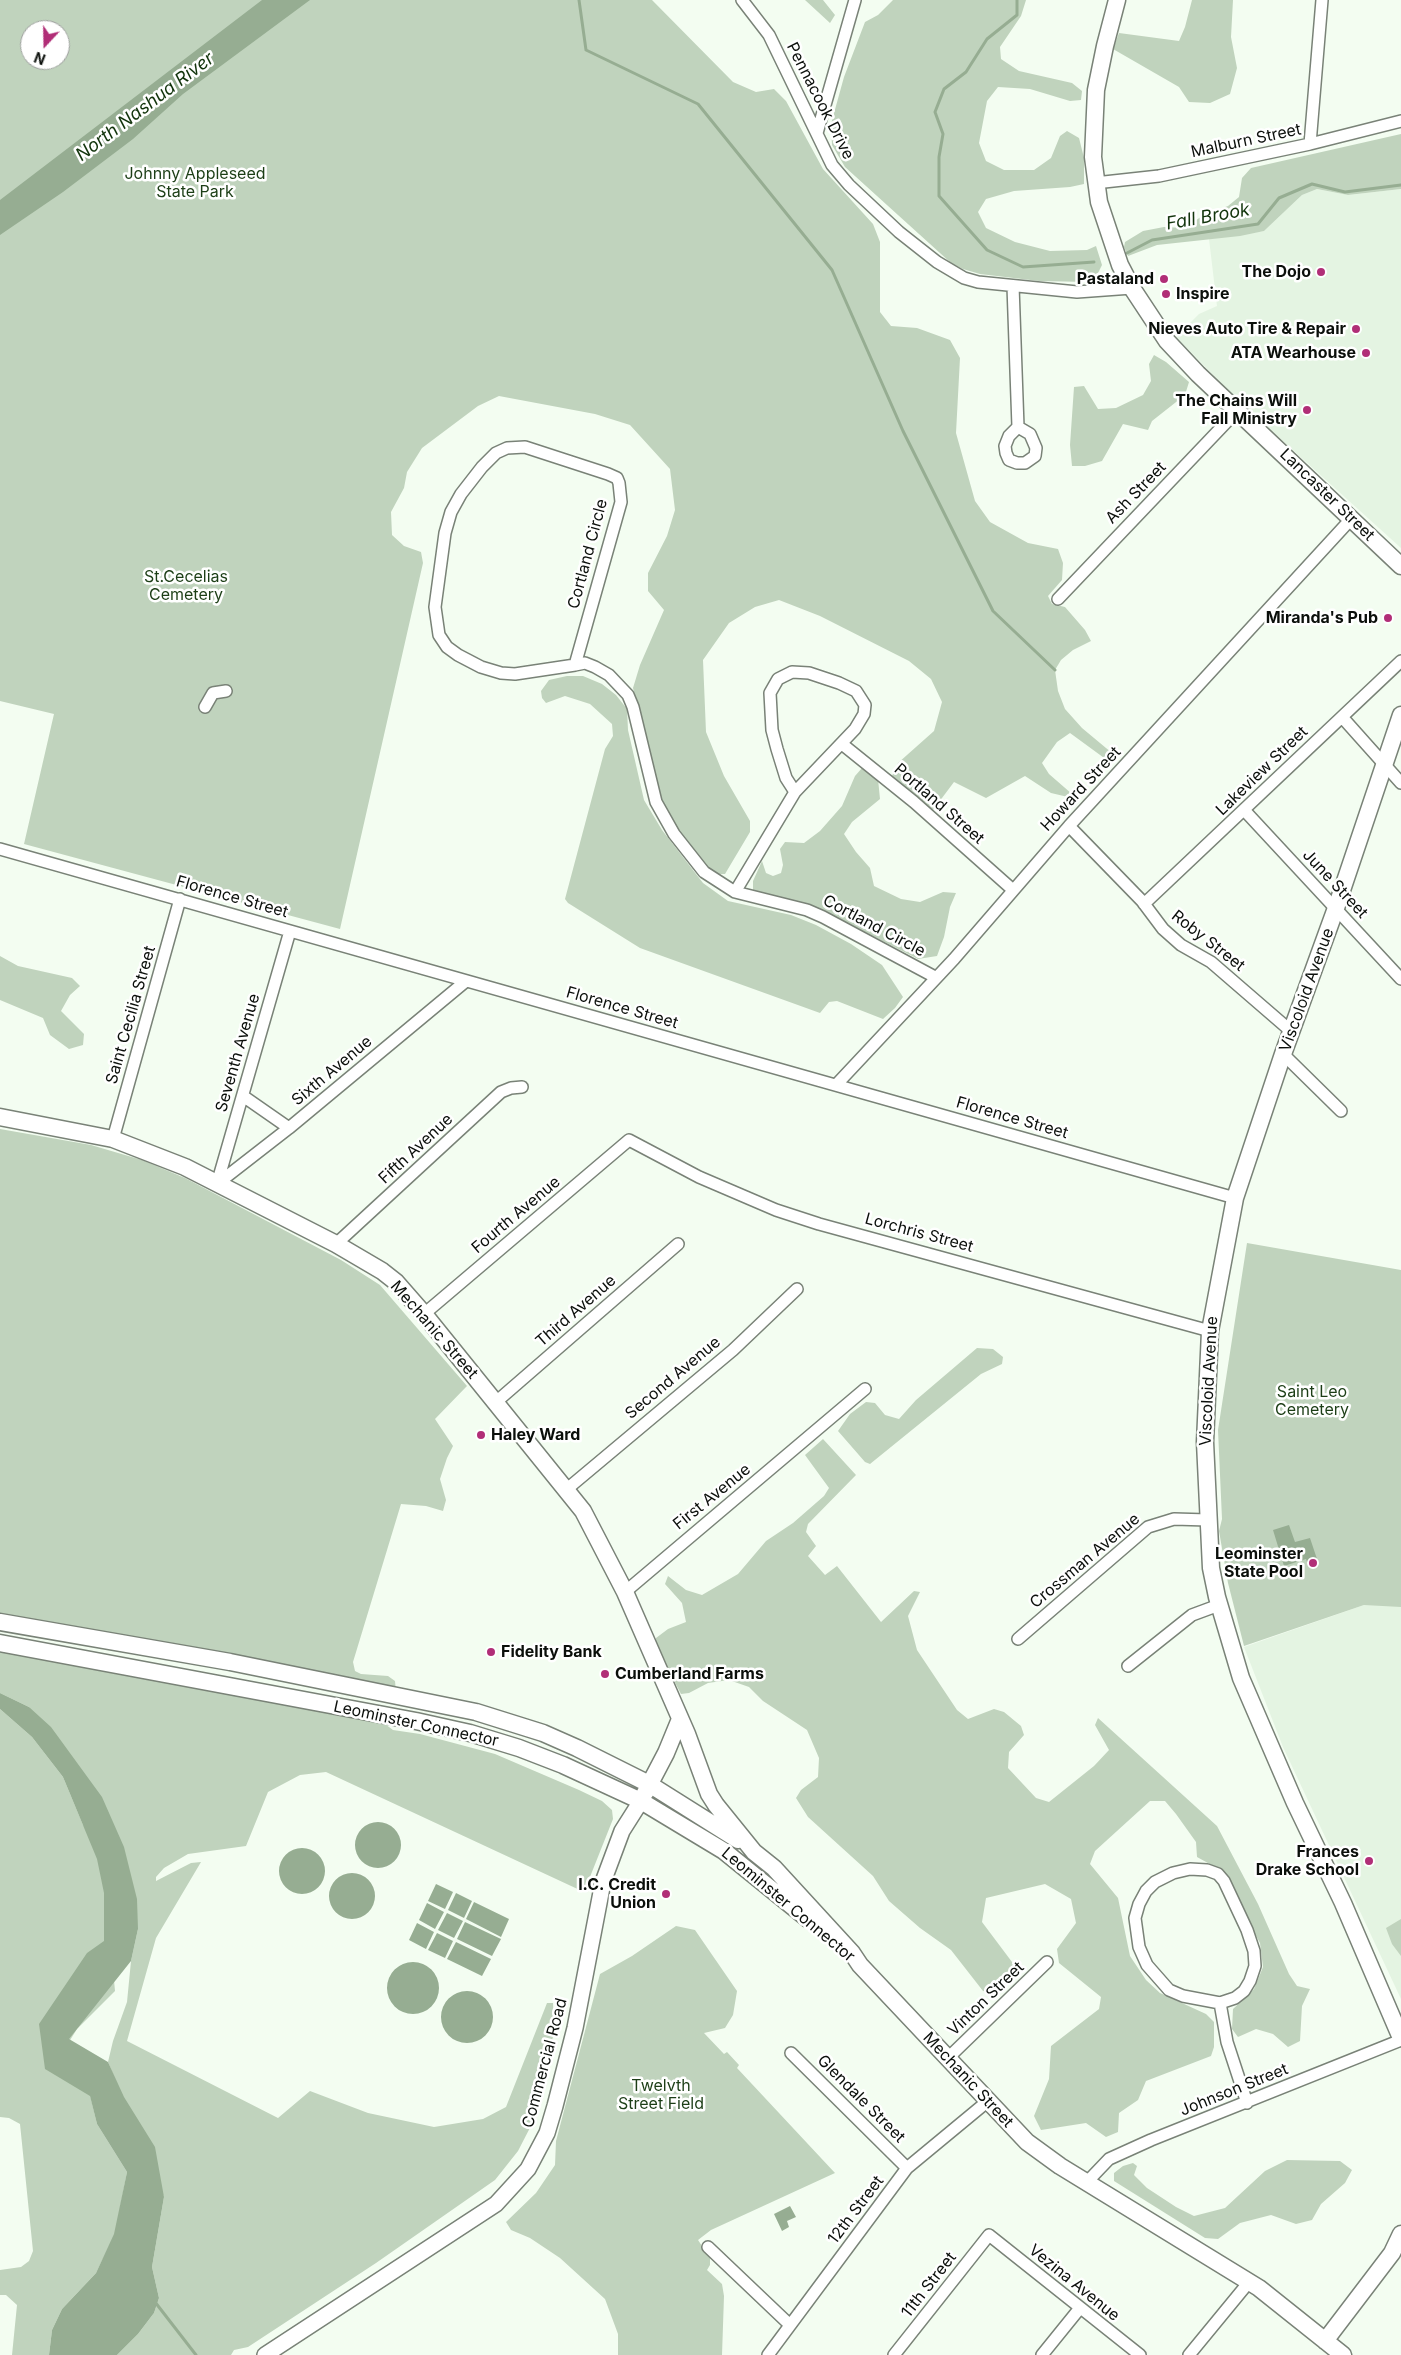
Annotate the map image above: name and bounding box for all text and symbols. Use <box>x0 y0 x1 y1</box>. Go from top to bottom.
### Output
north arrow <box>20 20 70 70</box>
street label: Pennacook Drive <box>782 39 858 163</box>
water label: North Nashua River <box>72 48 218 166</box>
text: N <box>32 49 48 68</box>
street label: Malburn Street <box>1189 120 1303 162</box>
park label: Johnny Appleseed State Park <box>124 164 266 202</box>
water label: Fall Brook <box>1165 199 1251 235</box>
place label: The Dojo <box>1242 262 1311 282</box>
marker: The Dojo <box>1315 266 1327 278</box>
place label: Pastaland <box>1077 269 1154 289</box>
marker: Pastaland <box>1158 273 1170 285</box>
place label: Inspire <box>1176 284 1229 304</box>
marker: Inspire <box>1160 288 1172 300</box>
place label: Nieves Auto Tire & Repair <box>1148 319 1346 339</box>
marker: Nieves Auto Tire & Repair <box>1350 323 1362 335</box>
place label: ATA Wearhouse <box>1231 343 1356 363</box>
marker: ATA Wearhouse <box>1360 347 1372 359</box>
place label: The Chains Will Fall Ministry <box>1175 391 1297 429</box>
marker: The Chains Will Fall Ministry <box>1301 404 1313 416</box>
street label: Lancaster Street <box>1276 445 1378 545</box>
street label: Ash Street <box>1102 458 1170 528</box>
street label: Cortland Circle <box>564 497 612 611</box>
park label: St.Cecelias Cemetery <box>144 567 228 605</box>
place label: Miranda's Pub <box>1266 608 1378 628</box>
marker: Miranda's Pub <box>1382 612 1394 624</box>
street label: Lakeview Street <box>1212 722 1312 820</box>
street label: Howard Street <box>1037 743 1125 835</box>
street label: Portland Street <box>890 760 988 848</box>
street label: June Street <box>1298 846 1372 922</box>
street label: Florence Street <box>174 872 290 922</box>
street label: Cortland Circle <box>820 891 928 961</box>
street label: Roby Street <box>1168 906 1248 976</box>
street label: Viscoloid Avenue <box>1276 926 1338 1054</box>
street label: Saint Cecilia Street <box>102 944 160 1086</box>
street label: Florence Street <box>564 983 680 1033</box>
street label: Seventh Avenue <box>212 992 264 1114</box>
street label: Sixth Avenue <box>288 1032 376 1110</box>
street label: Florence Street <box>954 1093 1070 1143</box>
street label: Fifth Avenue <box>375 1110 457 1188</box>
street label: Fourth Avenue <box>468 1172 564 1258</box>
street label: Lorchris Street <box>863 1209 975 1257</box>
street label: Third Avenue <box>532 1271 620 1351</box>
street label: Mechanic Street <box>386 1277 482 1383</box>
street label: Viscoloid Avenue <box>1196 1316 1222 1446</box>
street label: Second Avenue <box>622 1333 724 1423</box>
park label: Saint Leo Cemetery <box>1275 1382 1349 1420</box>
place label: Haley Ward <box>491 1425 580 1445</box>
marker: Haley Ward <box>475 1429 487 1441</box>
street label: First Avenue <box>670 1460 754 1534</box>
street label: Crossman Avenue <box>1026 1510 1144 1612</box>
place label: Leominster State Pool <box>1215 1544 1303 1582</box>
marker: Leominster State Pool <box>1307 1557 1319 1569</box>
place label: Fidelity Bank <box>501 1642 602 1662</box>
marker: Fidelity Bank <box>485 1646 497 1658</box>
place label: Cumberland Farms <box>615 1664 764 1684</box>
marker: Cumberland Farms <box>599 1668 611 1680</box>
street label: Leominster Connector <box>332 1697 500 1751</box>
place label: Frances Drake School <box>1256 1842 1359 1880</box>
street label: Leominster Connector <box>717 1844 859 1966</box>
marker: Frances Drake School <box>1363 1855 1375 1867</box>
place label: I.C. Credit Union <box>578 1875 656 1913</box>
marker: I.C. Credit Union <box>660 1888 672 1900</box>
street label: Vinton Street <box>944 1958 1028 2040</box>
street label: Commercial Road <box>518 1996 572 2130</box>
street label: Mechanic Street <box>919 2028 1017 2132</box>
street label: Glendale Street <box>813 2051 909 2147</box>
street label: Johnson Street <box>1177 2060 1291 2120</box>
park label: Twelvth Street Field <box>618 2076 704 2114</box>
street label: 12th Street <box>824 2172 888 2248</box>
street label: Vezina Avenue <box>1025 2241 1123 2325</box>
street label: 11th Street <box>898 2249 960 2321</box>

